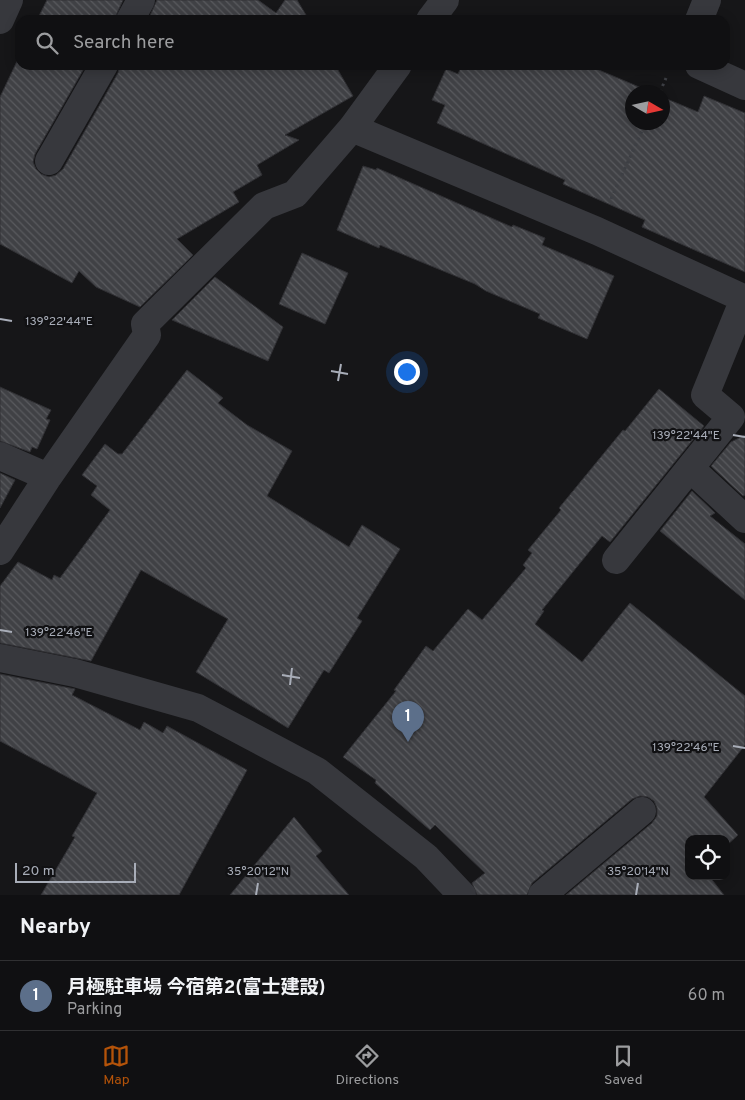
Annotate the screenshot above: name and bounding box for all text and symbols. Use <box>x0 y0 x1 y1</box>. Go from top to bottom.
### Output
search box <box>15 15 730 70</box>
icon: search <box>33 29 61 57</box>
text: Search here <box>73 31 175 55</box>
north arrow <box>625 85 670 130</box>
text: 139°22'44"E <box>25 314 93 330</box>
your location <box>394 359 420 385</box>
text: 139°22'44"E <box>652 428 720 444</box>
text: 139°22'46"E <box>25 625 93 641</box>
pin: 1 <box>392 701 424 742</box>
text: 139°22'46"E <box>652 740 720 756</box>
map controls <box>685 835 730 880</box>
button: locate <box>685 835 730 880</box>
scale bar <box>15 860 136 883</box>
text: 20 m <box>22 863 55 880</box>
text: 35°20'12"N <box>227 864 289 880</box>
text: 35°20'14"N <box>607 864 669 880</box>
text: Nearby <box>20 914 91 941</box>
text: 月極駐車場 今宿第2(富士建設) <box>67 976 326 1000</box>
text: 1 <box>33 986 39 1006</box>
text: 60 m <box>688 986 725 1006</box>
text: Parking <box>67 1000 122 1020</box>
tab: Map <box>102 1042 130 1089</box>
tab: Directions <box>335 1042 399 1089</box>
tab: Saved <box>604 1042 643 1089</box>

